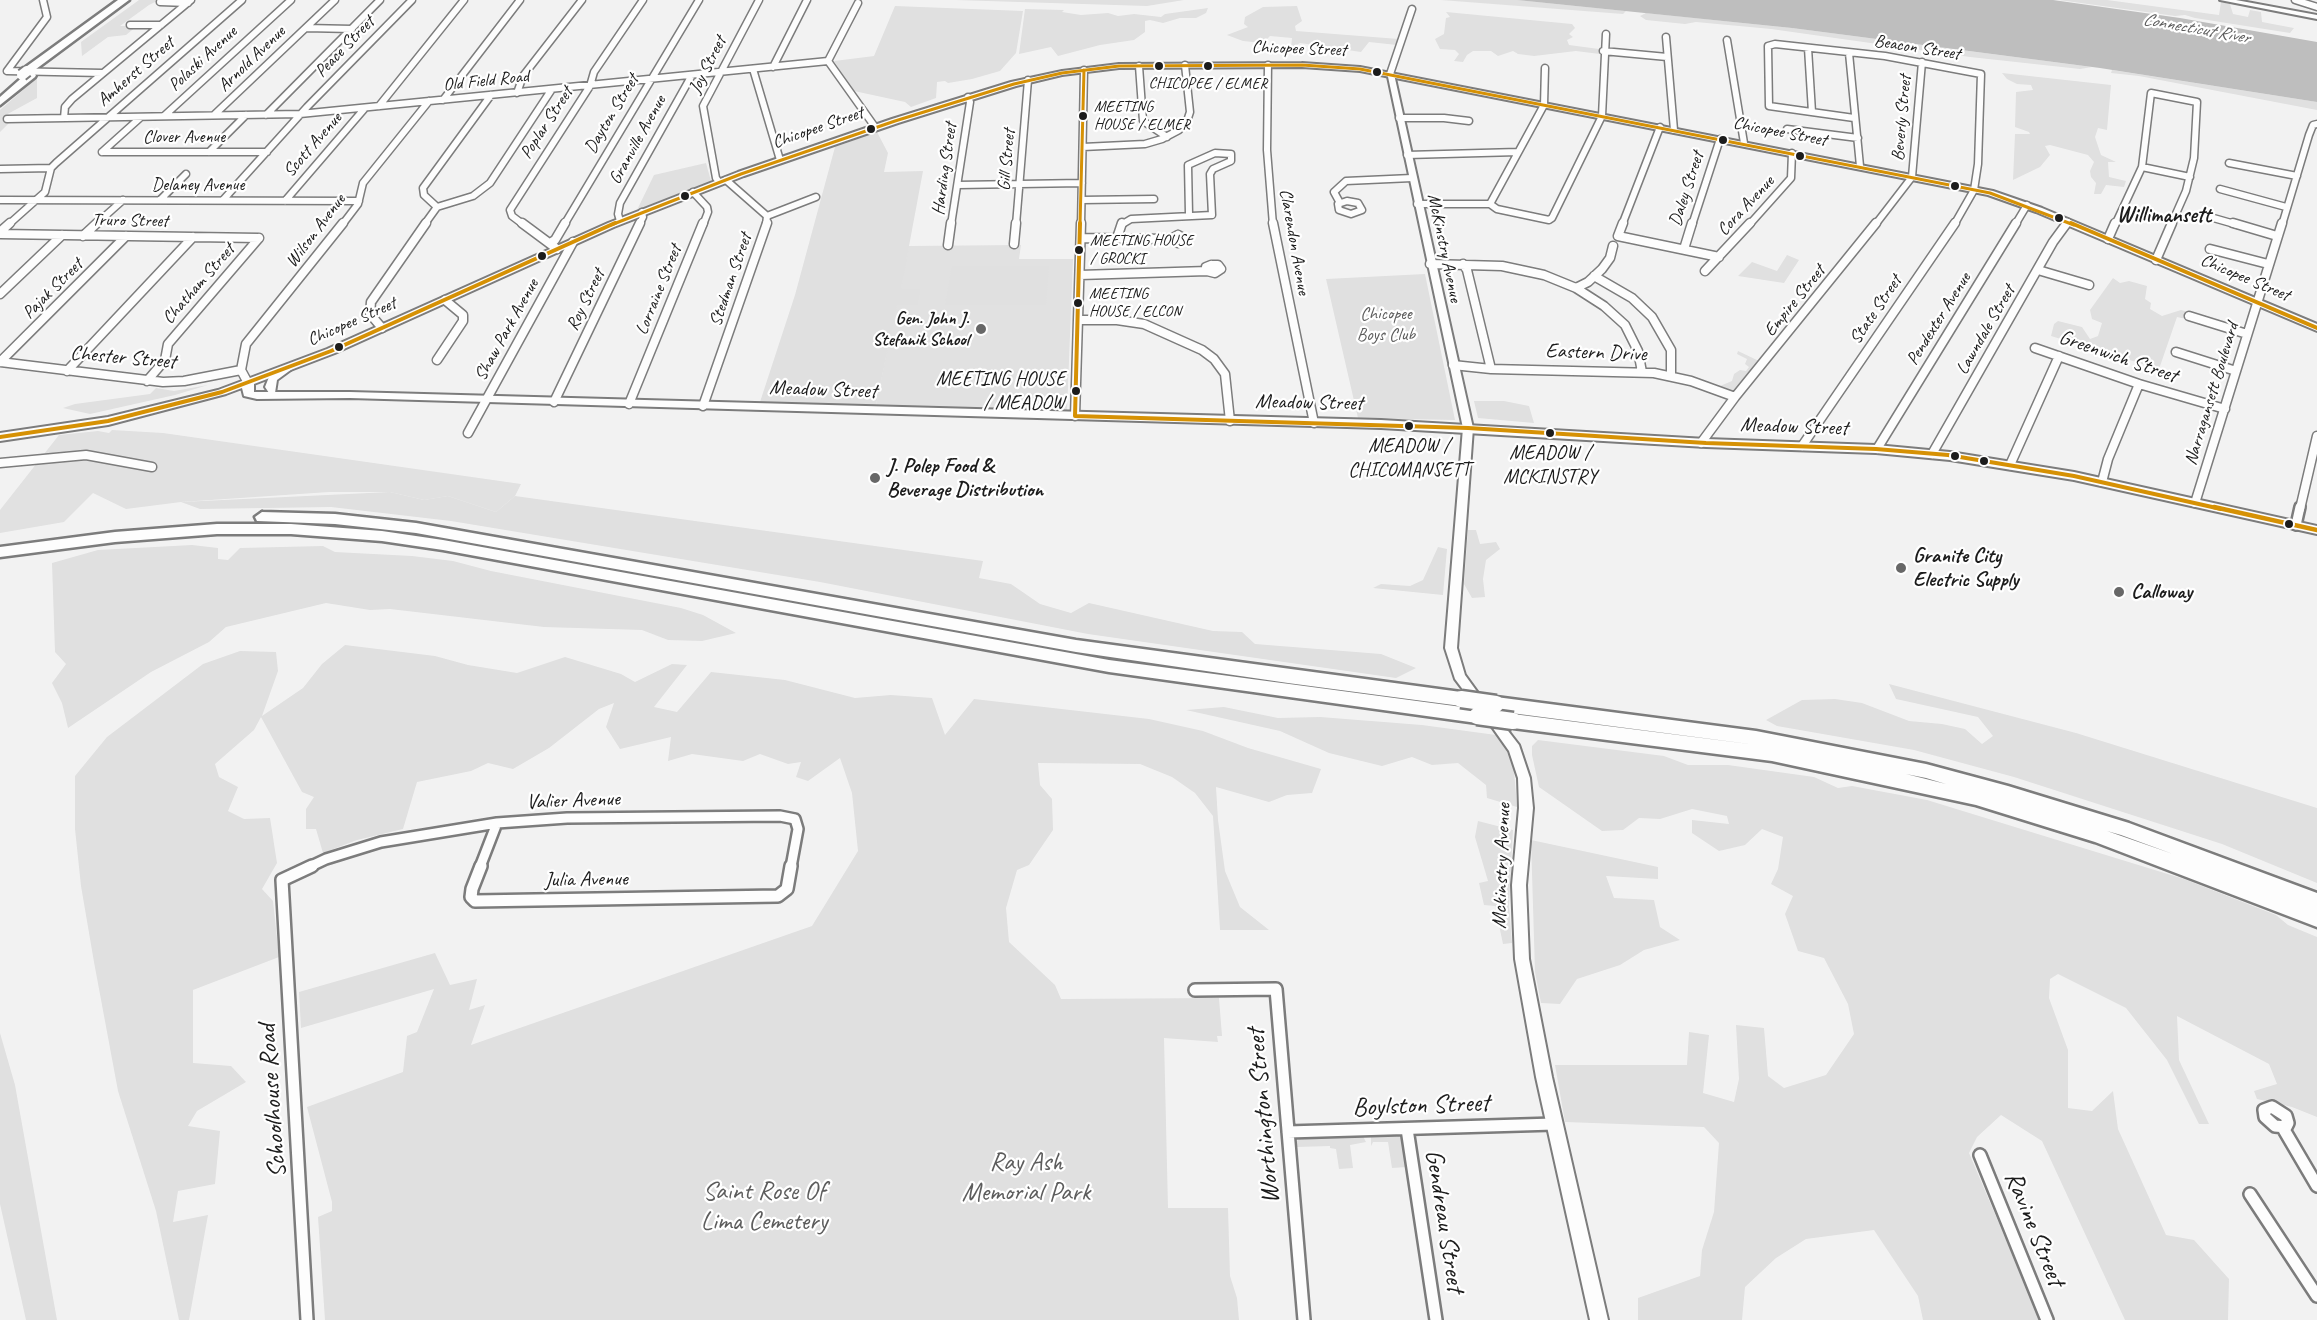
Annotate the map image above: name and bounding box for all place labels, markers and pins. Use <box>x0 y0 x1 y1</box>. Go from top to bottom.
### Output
unlabelled marker <box>1153 60 1165 72</box>
marker: CHICOPEE / ELMER <box>1202 60 1214 72</box>
unlabelled marker <box>1371 66 1383 78</box>
place label: CHICOPEE / ELMER <box>1149 74 1267 94</box>
place label: MEETING HOUSE / ELMER <box>1094 97 1190 135</box>
marker: MEETING HOUSE / ELMER <box>1077 110 1089 122</box>
unlabelled marker <box>865 123 877 135</box>
unlabelled marker <box>1717 134 1729 146</box>
unlabelled marker <box>1794 150 1806 162</box>
unlabelled marker <box>1949 180 1961 192</box>
unlabelled marker <box>679 190 691 202</box>
unlabelled marker <box>2053 212 2065 224</box>
place label: MEETING HOUSE / GROCKI <box>1090 231 1193 269</box>
marker: MEETING HOUSE / GROCKI <box>1073 244 1085 256</box>
unlabelled marker <box>536 250 548 262</box>
place label: MEETING HOUSE / ELCON <box>1089 284 1181 322</box>
marker: MEETING HOUSE / ELCON <box>1072 297 1084 309</box>
place label: Gen. John J. Stefanik School <box>872 308 969 350</box>
marker: Gen. John J. Stefanik School <box>974 322 988 336</box>
unlabelled marker <box>333 341 345 353</box>
place label: MEETING HOUSE / MEADOW <box>936 368 1065 415</box>
marker: MEETING HOUSE / MEADOW <box>1070 385 1082 397</box>
marker: MEADOW / CHICOMANSETT <box>1403 420 1415 432</box>
marker: MEADOW / MCKINSTRY <box>1544 427 1556 439</box>
place label: MEADOW / CHICOMANSETT <box>1348 435 1470 482</box>
place label: MEADOW / MCKINSTRY <box>1503 442 1597 489</box>
unlabelled marker <box>1949 450 1961 462</box>
place label: J. Polep Food & Beverage Distribution <box>887 453 1043 503</box>
unlabelled marker <box>1978 455 1990 467</box>
marker: J. Polep Food & Beverage Distribution <box>868 471 882 485</box>
unlabelled marker <box>2283 518 2295 530</box>
place label: Granite City Electric Supply <box>1913 543 2018 593</box>
marker: Granite City Electric Supply <box>1894 561 1908 575</box>
place label: Calloway <box>2131 579 2192 605</box>
marker: Calloway <box>2112 585 2126 599</box>

